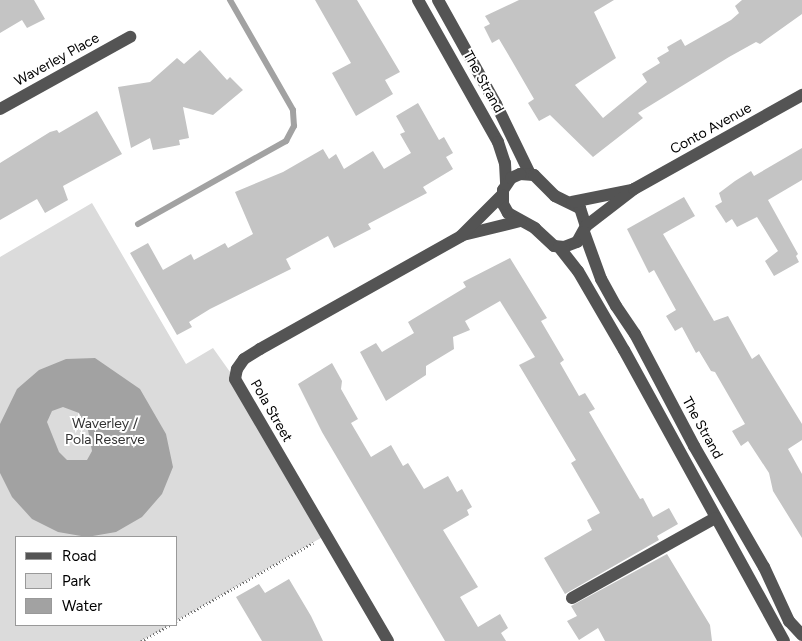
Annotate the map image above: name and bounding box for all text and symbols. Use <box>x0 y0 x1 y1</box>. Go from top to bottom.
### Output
street label: Waverley Place <box>12 30 102 90</box>
street label: The Strand <box>459 48 507 116</box>
street label: Conto Avenue <box>667 100 755 158</box>
street label: Pola Street <box>246 377 296 445</box>
street label: The Strand <box>678 394 726 462</box>
park label: Waverley / Pola Reserve <box>65 416 145 448</box>
legend <box>15 536 178 626</box>
text: Road <box>62 547 97 565</box>
text: Park <box>62 572 91 590</box>
text: Water <box>62 597 102 615</box>

